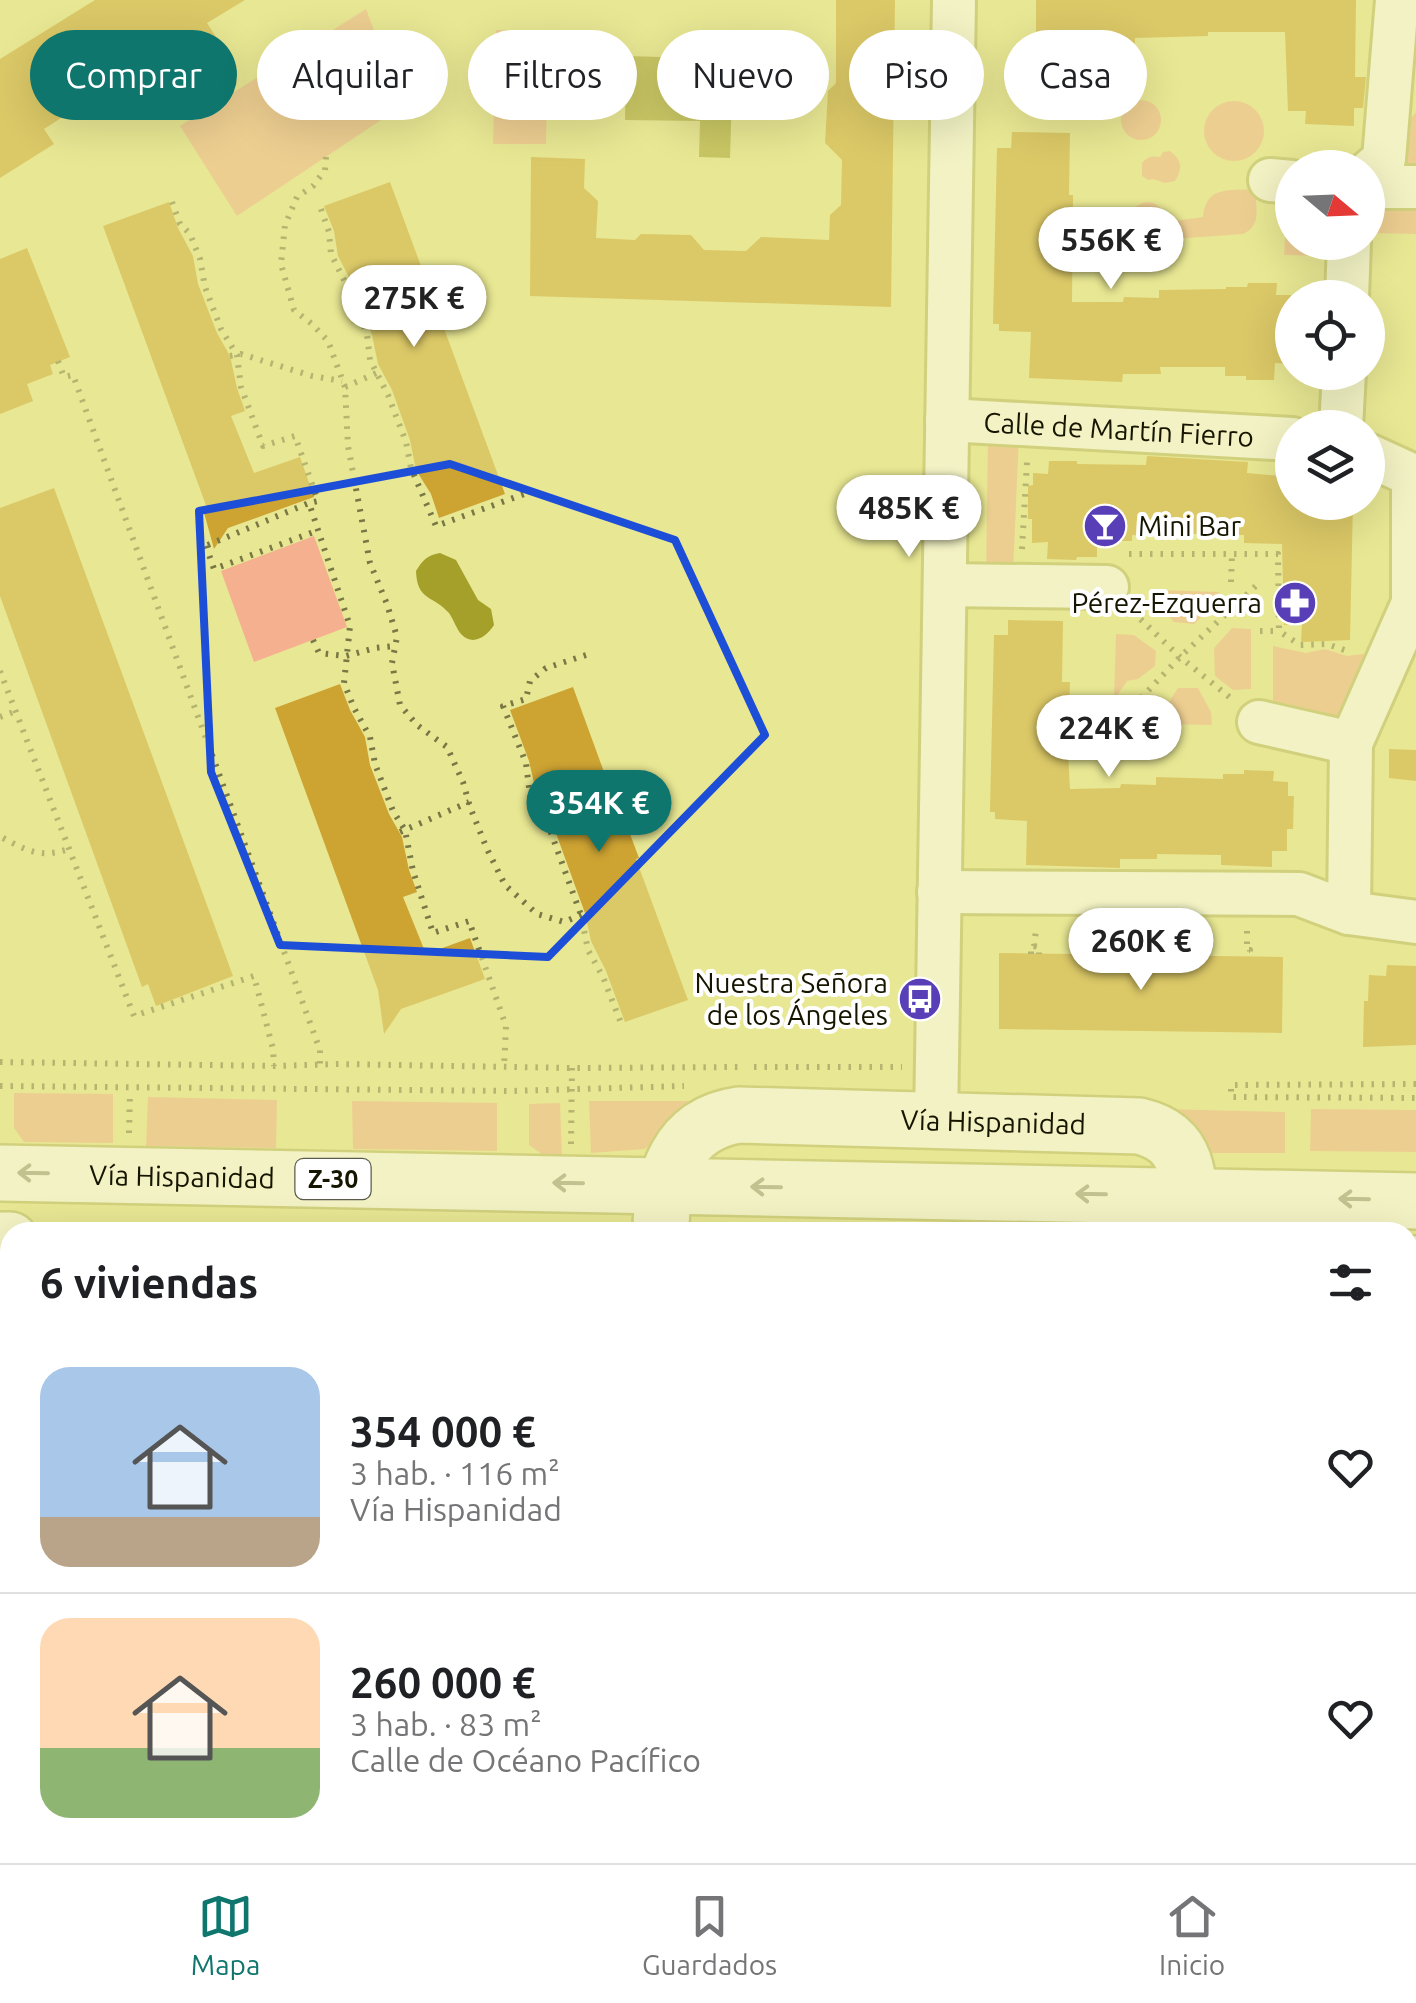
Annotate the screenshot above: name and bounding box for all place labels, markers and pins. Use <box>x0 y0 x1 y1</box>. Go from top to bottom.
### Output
pin: 556K € <box>1030 207 1192 292</box>
pin: 275K € <box>333 265 495 350</box>
pin: 485K € <box>828 475 990 560</box>
bar icon: Mini Bar <box>1082 503 1128 549</box>
place label: Mini Bar <box>1138 510 1242 541</box>
pharmacy icon: Pérez-Ezquerra <box>1272 580 1318 626</box>
place label: Pérez-Ezquerra <box>1072 587 1262 618</box>
pin: 224K € <box>1028 695 1190 780</box>
pin: 354K € <box>518 770 680 855</box>
pin: 260K € <box>1060 908 1222 993</box>
place label: Nuestra Señora de los Ángeles <box>695 967 888 1030</box>
bus stop icon: Nuestra Señora de los Ángeles <box>897 976 943 1022</box>

